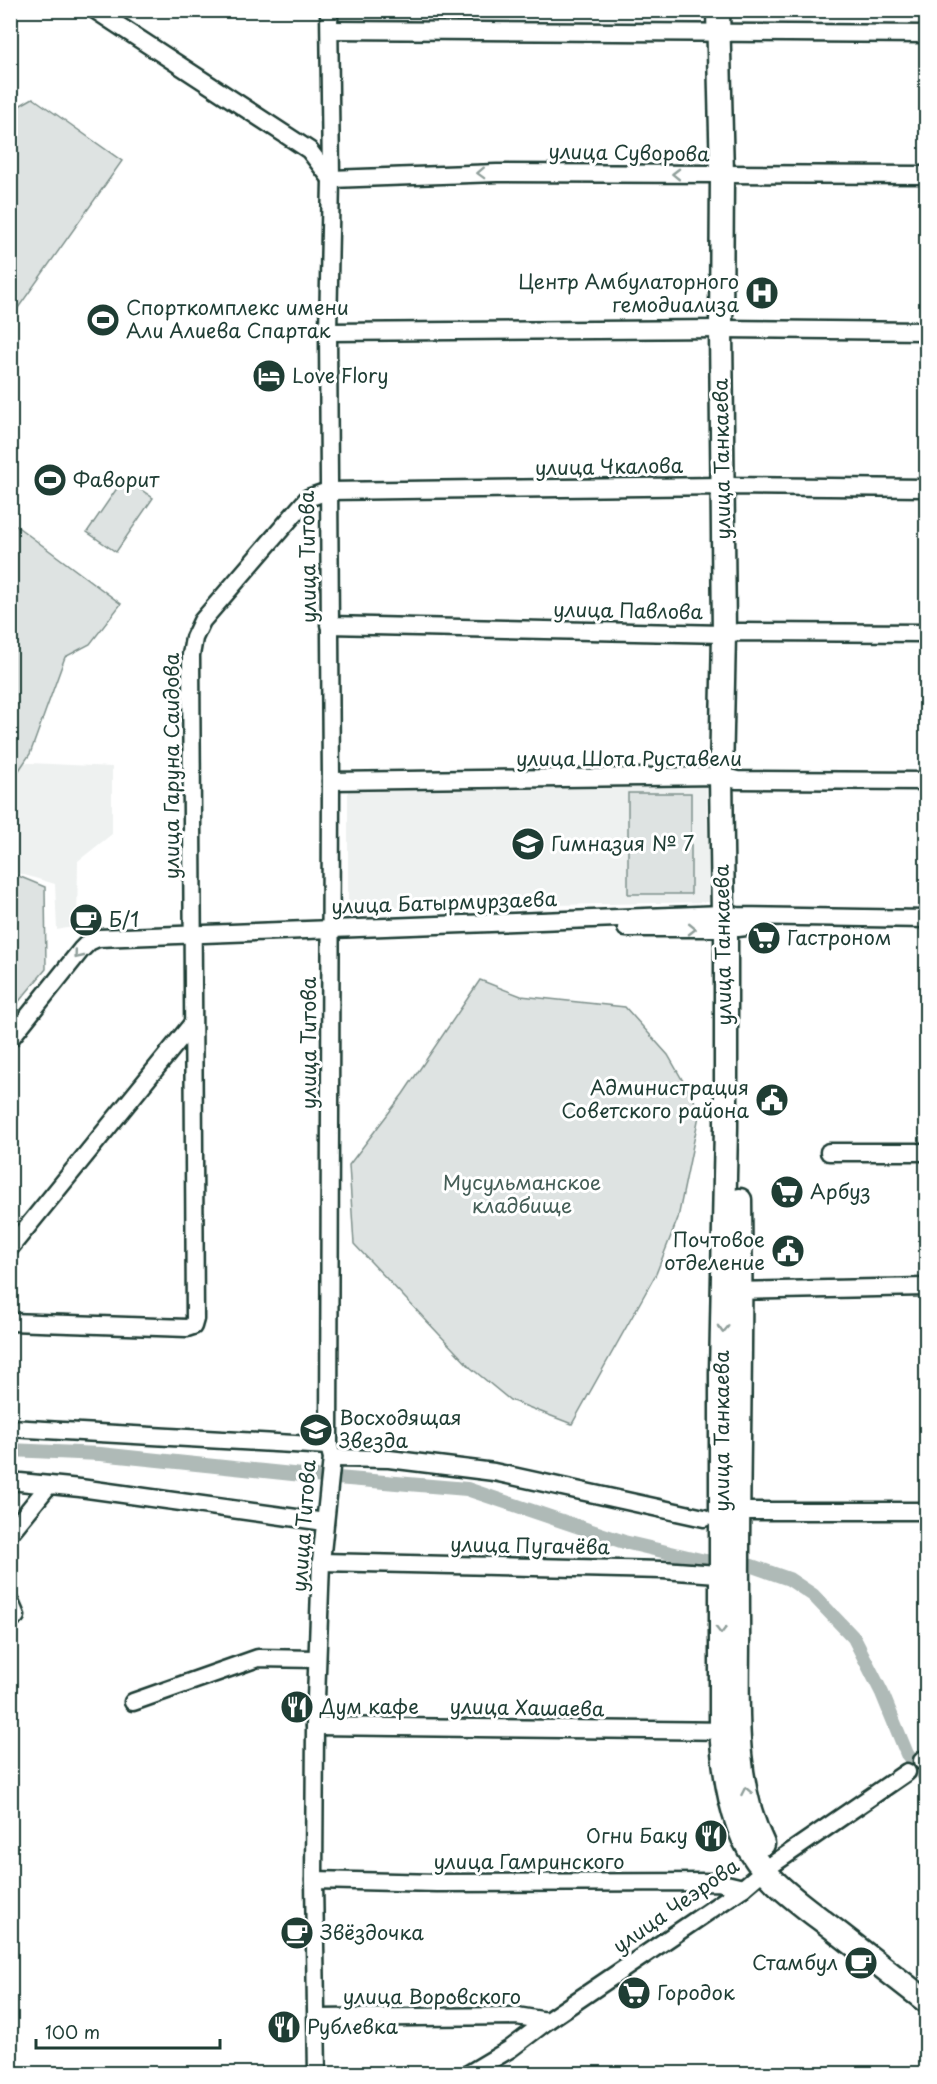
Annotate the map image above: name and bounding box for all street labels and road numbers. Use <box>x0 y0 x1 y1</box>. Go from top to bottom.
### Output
street label: улица Суворова <box>548 136 710 168</box>
street label: улица Танкаева <box>705 378 737 540</box>
street label: улица Чкалова <box>535 450 684 482</box>
street label: улица Титова <box>291 490 323 624</box>
street label: улица Павлова <box>553 594 704 626</box>
street label: улица Гаруна Саидова <box>156 652 186 879</box>
street label: улица Шота Руставели <box>516 743 742 773</box>
street label: улица Танкаева <box>706 864 738 1026</box>
street label: улица Батырмурзаева <box>331 883 558 921</box>
street label: улица Титова <box>293 976 323 1109</box>
street label: улица Танкаева <box>706 1350 736 1512</box>
street label: улица Титова <box>283 1458 323 1593</box>
street label: улица Пугачёва <box>450 1529 611 1561</box>
street label: улица Хашаева <box>449 1691 605 1723</box>
street label: улица Гамринского <box>433 1846 625 1876</box>
street label: улица Чеэрова <box>606 1850 745 1960</box>
street label: улица Воровского <box>343 1981 521 2011</box>

